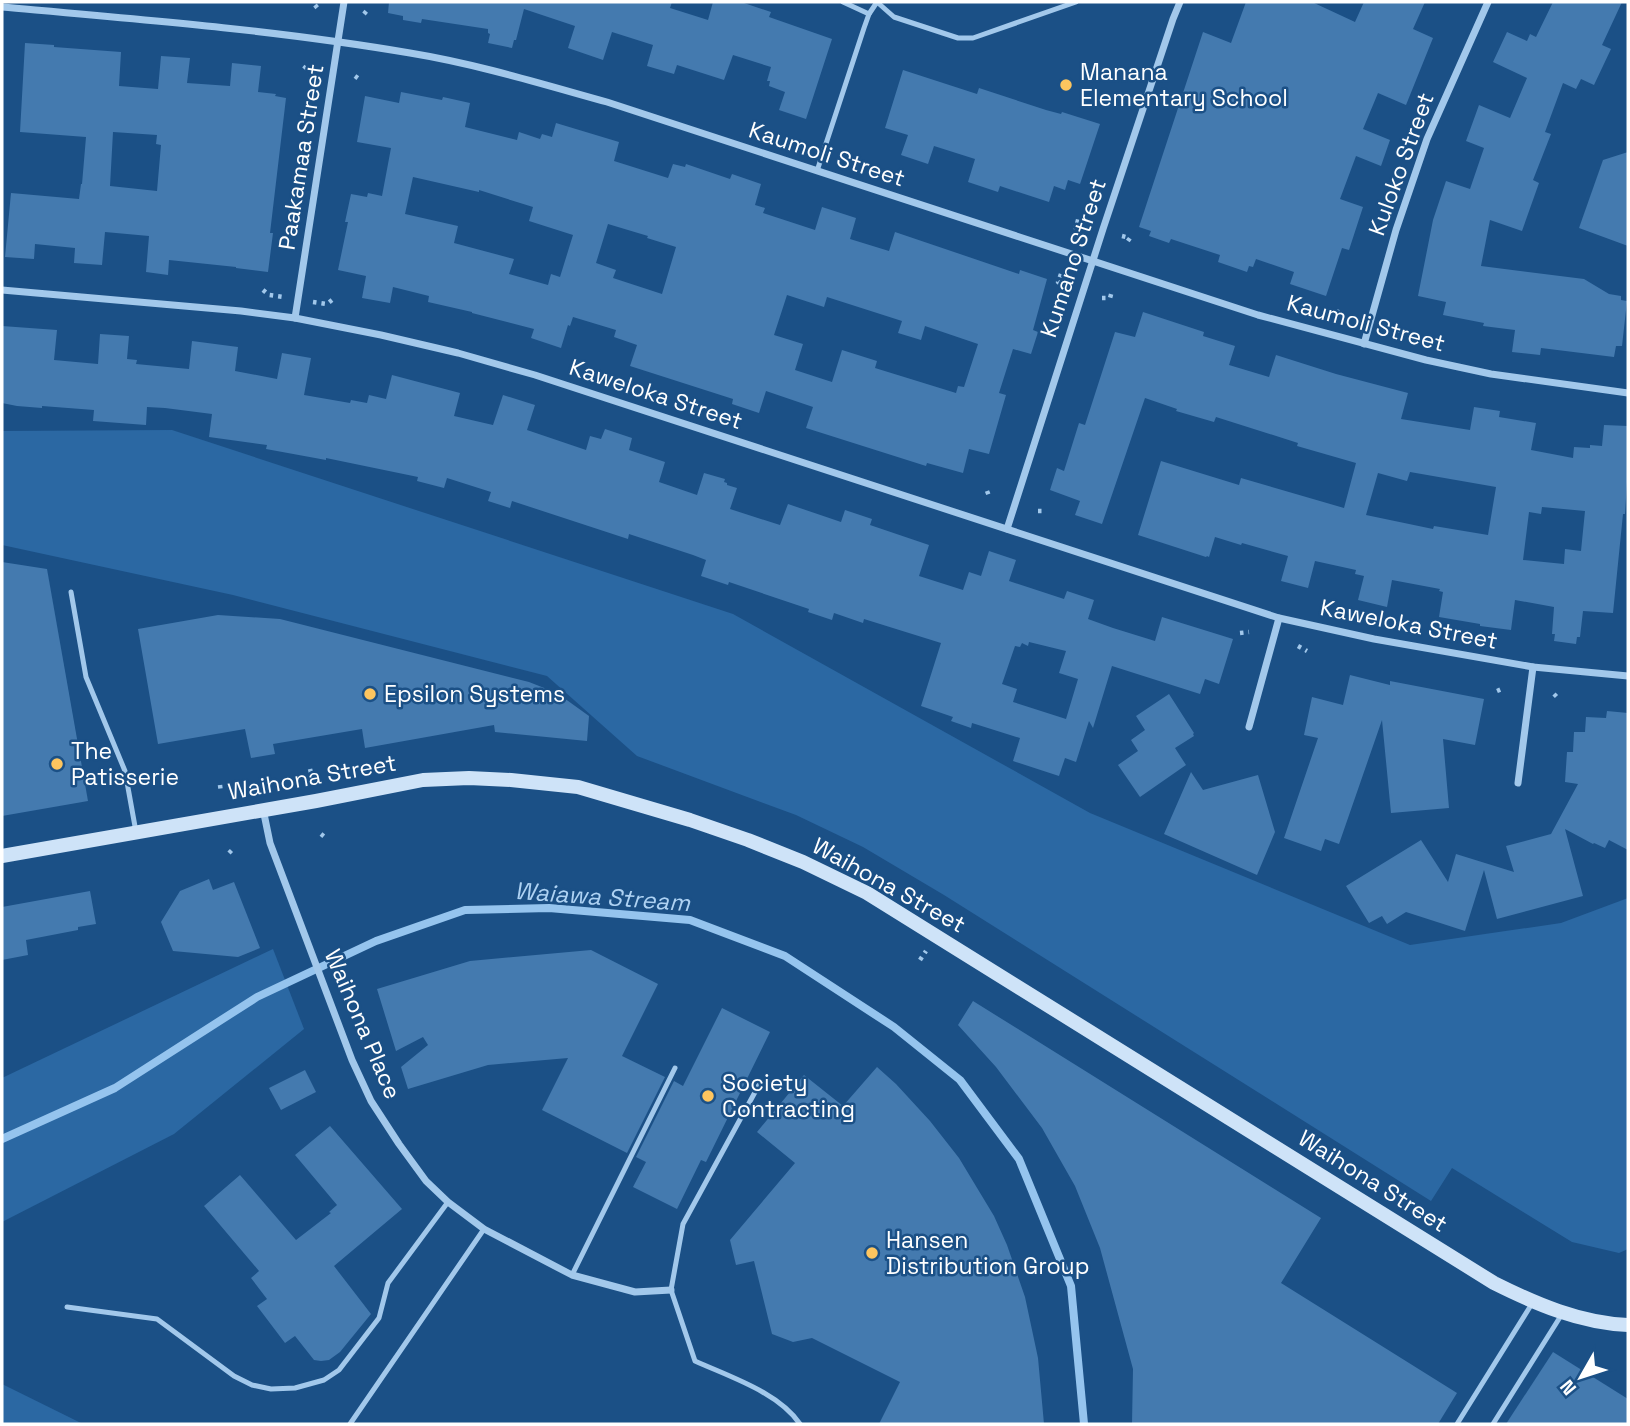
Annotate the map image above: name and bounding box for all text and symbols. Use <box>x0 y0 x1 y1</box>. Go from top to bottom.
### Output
place label: Manana Elementary School <box>1080 57 1288 113</box>
street label: Paakamaa Street <box>271 62 331 252</box>
marker: Manana Elementary School <box>1058 77 1074 93</box>
street label: Kuloko Street <box>1361 88 1441 240</box>
street label: Kaumoli Street <box>745 115 909 193</box>
street label: Kumano Street <box>1033 175 1113 341</box>
street label: Kaumoli Street <box>1284 287 1448 359</box>
street label: Kaweloka Street <box>566 352 746 436</box>
street label: Kaweloka Street <box>1318 592 1500 656</box>
place label: Epsilon Systems <box>384 679 565 709</box>
marker: Epsilon Systems <box>362 686 378 702</box>
place label: The Patisserie <box>71 736 179 792</box>
street label: Waihona Street <box>225 747 399 807</box>
marker: The Patisserie <box>49 756 65 772</box>
street label: Waihona Street <box>807 831 971 939</box>
water label: Waiawa Stream <box>513 875 692 918</box>
street label: Waihona Place <box>318 944 408 1104</box>
place label: Society Contracting <box>722 1068 855 1124</box>
marker: Society Contracting <box>700 1088 716 1104</box>
street label: Waihona Street <box>1293 1123 1453 1239</box>
place label: Hansen Distribution Group <box>886 1225 1090 1281</box>
marker: Hansen Distribution Group <box>864 1245 880 1261</box>
north arrow <box>1546 1342 1616 1412</box>
text: N <box>1554 1375 1582 1400</box>

